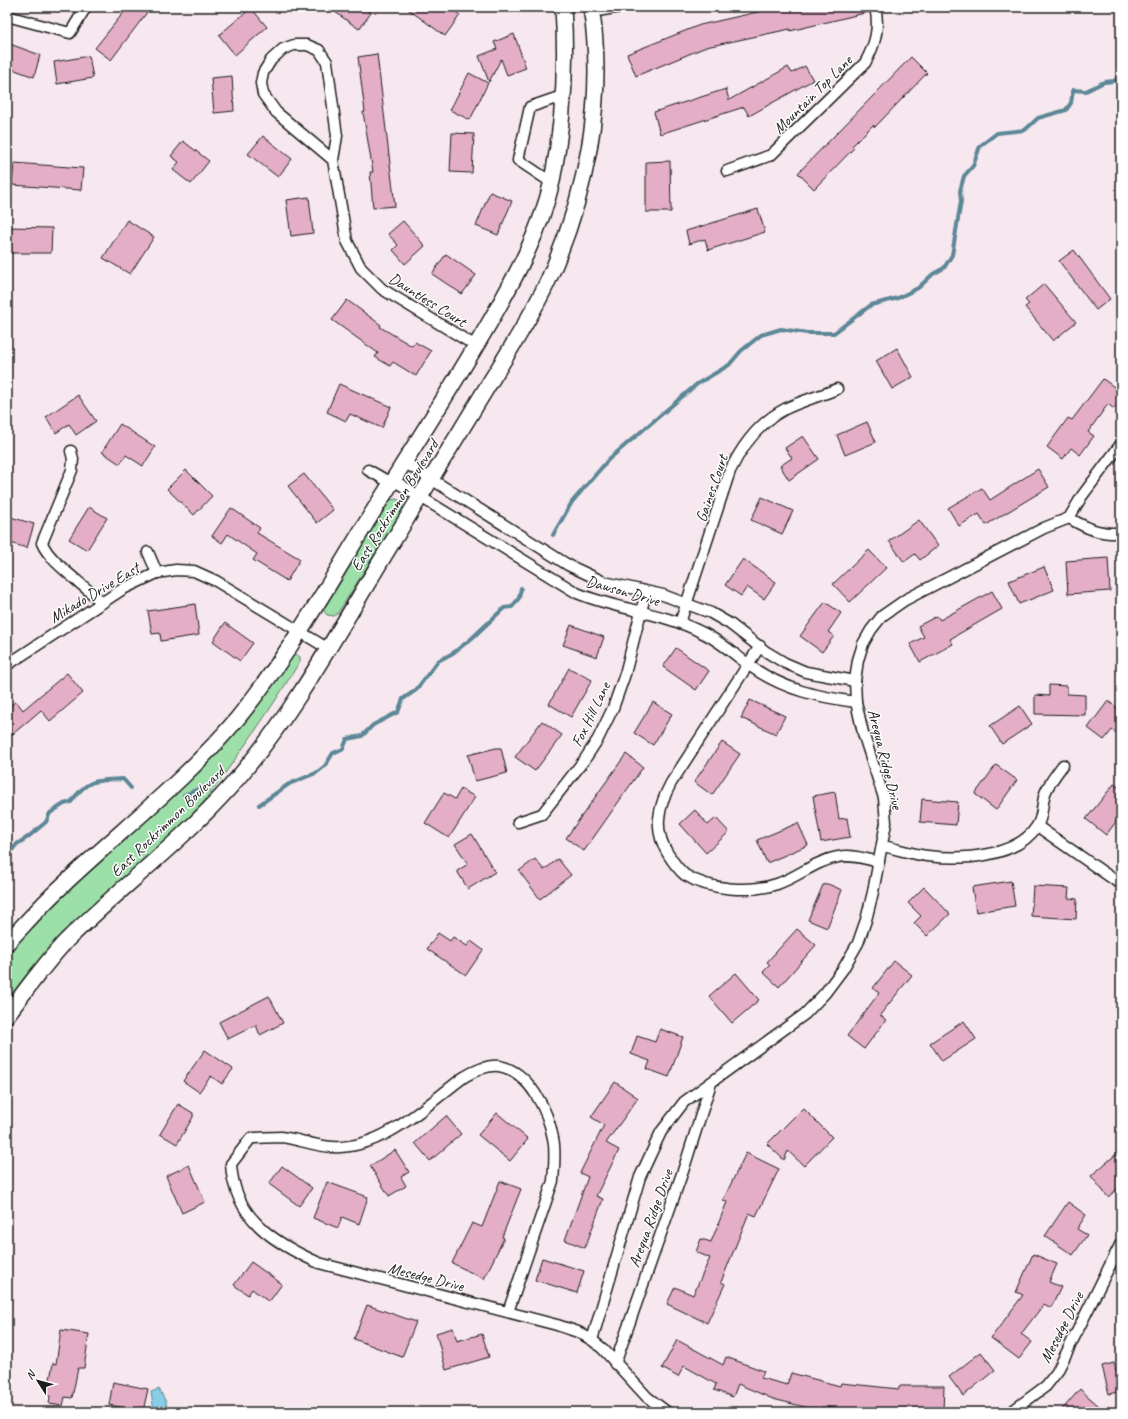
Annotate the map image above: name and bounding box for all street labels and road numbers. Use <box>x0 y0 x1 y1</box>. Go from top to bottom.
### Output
street label: Mountain Top Lane <box>769 50 858 138</box>
street label: Dauntless Court <box>385 268 471 332</box>
street label: East Rockrimmon Boulevard <box>346 434 445 575</box>
street label: Gaines Court <box>691 451 733 525</box>
street label: Mikado Drive East <box>46 557 145 627</box>
street label: Dawson Drive <box>584 571 663 611</box>
street label: Fox Hill Lane <box>567 677 616 750</box>
street label: Arequa Ridge Drive <box>863 707 908 813</box>
street label: East Rockrimmon Boulevard <box>106 760 231 881</box>
street label: Arequa Ridge Drive <box>624 1165 678 1270</box>
street label: Mesedge Drive <box>386 1258 467 1296</box>
street label: Mesedge Drive <box>1035 1287 1089 1366</box>

